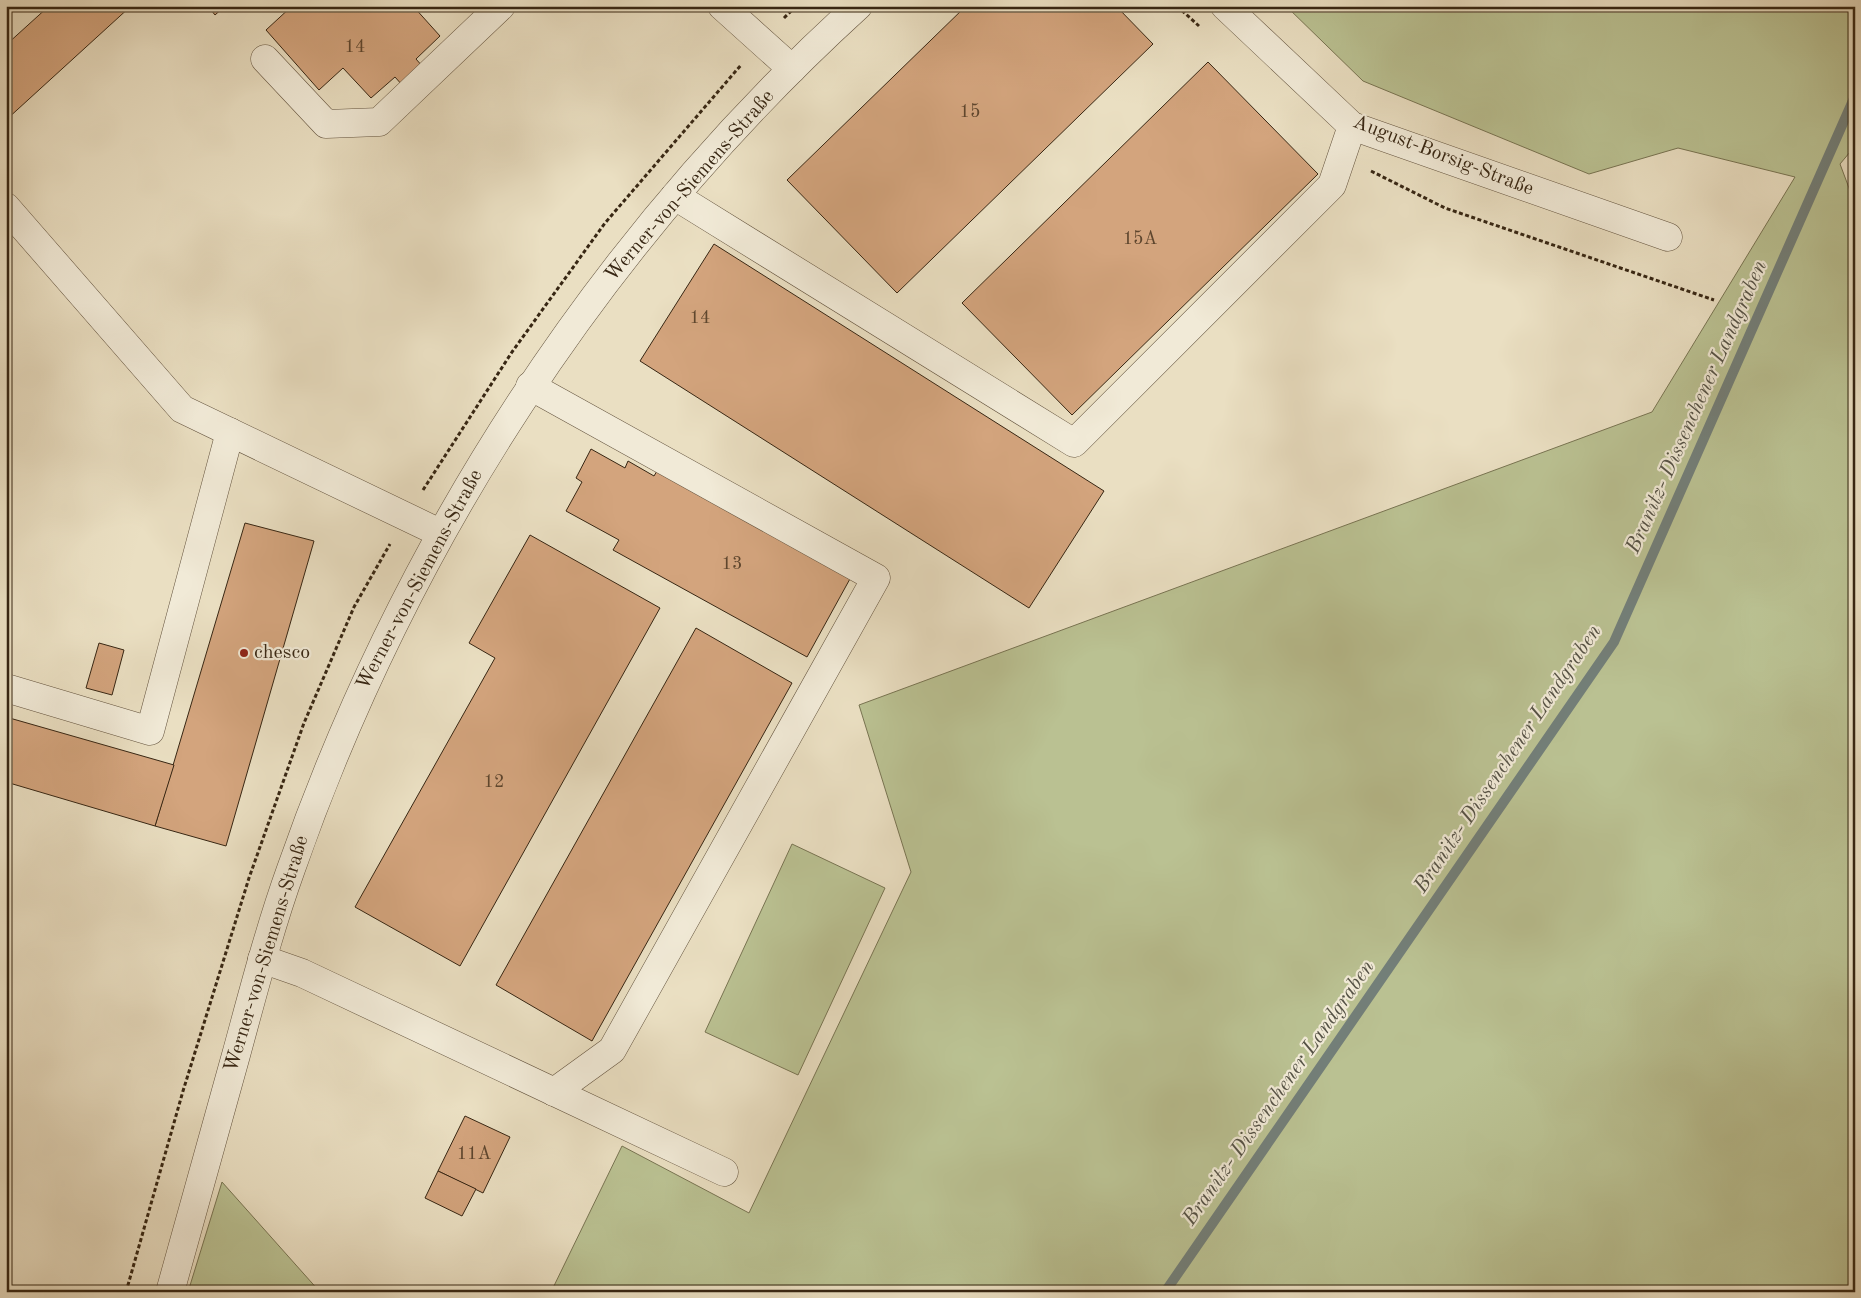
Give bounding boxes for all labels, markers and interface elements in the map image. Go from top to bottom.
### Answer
house number: 14 [345,38,365,56]
street label: Werner-von-Siemens-Straße [602,86,778,286]
house number: 15 [960,103,980,121]
street label: August-Borsig-Straße [1350,112,1536,200]
house number: 15A [1123,230,1158,248]
water label: Branitz- Dissenchener Landgraben [1622,257,1771,557]
house number: 14 [690,309,710,327]
street label: Werner-von-Siemens-Straße [353,467,487,693]
house number: 13 [722,555,742,573]
water label: Branitz- Dissenchener Landgraben [1410,621,1606,898]
place label: chesco [254,643,310,663]
marker: chesco [238,647,250,659]
house number: 12 [484,773,504,791]
street label: Werner-von-Siemens-Straße [221,833,313,1075]
water label: Branitz- Dissenchener Landgraben [1179,957,1379,1230]
house number: 11A [457,1145,492,1163]

